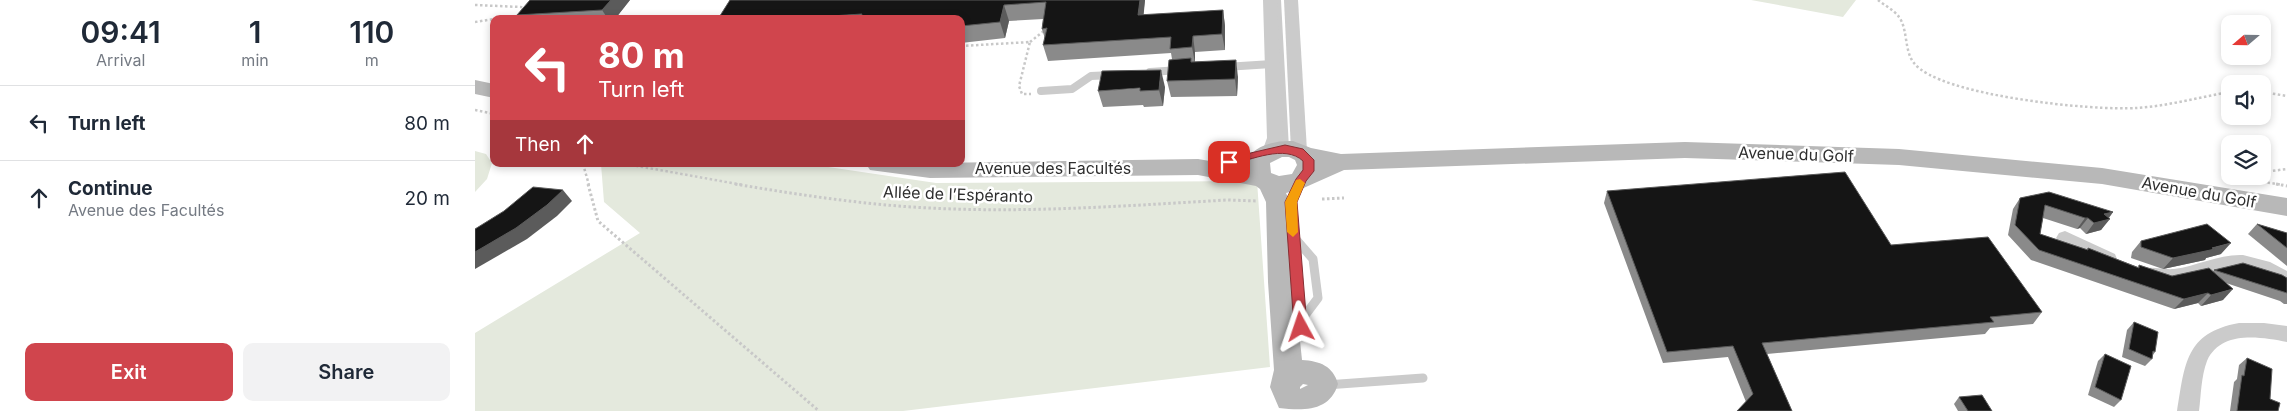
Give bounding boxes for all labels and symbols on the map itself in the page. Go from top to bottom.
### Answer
north arrow [2221,15,2271,65]
pin [1208,141,1250,183]
street label: Avenue du Golf [1738,142,1854,166]
street label: Avenue des Facultés [975,158,1131,178]
street label: Avenue du Golf [2140,172,2258,212]
street label: Allée de l’Espéranto [883,181,1033,207]
position arrow [1274,300,1326,352]

